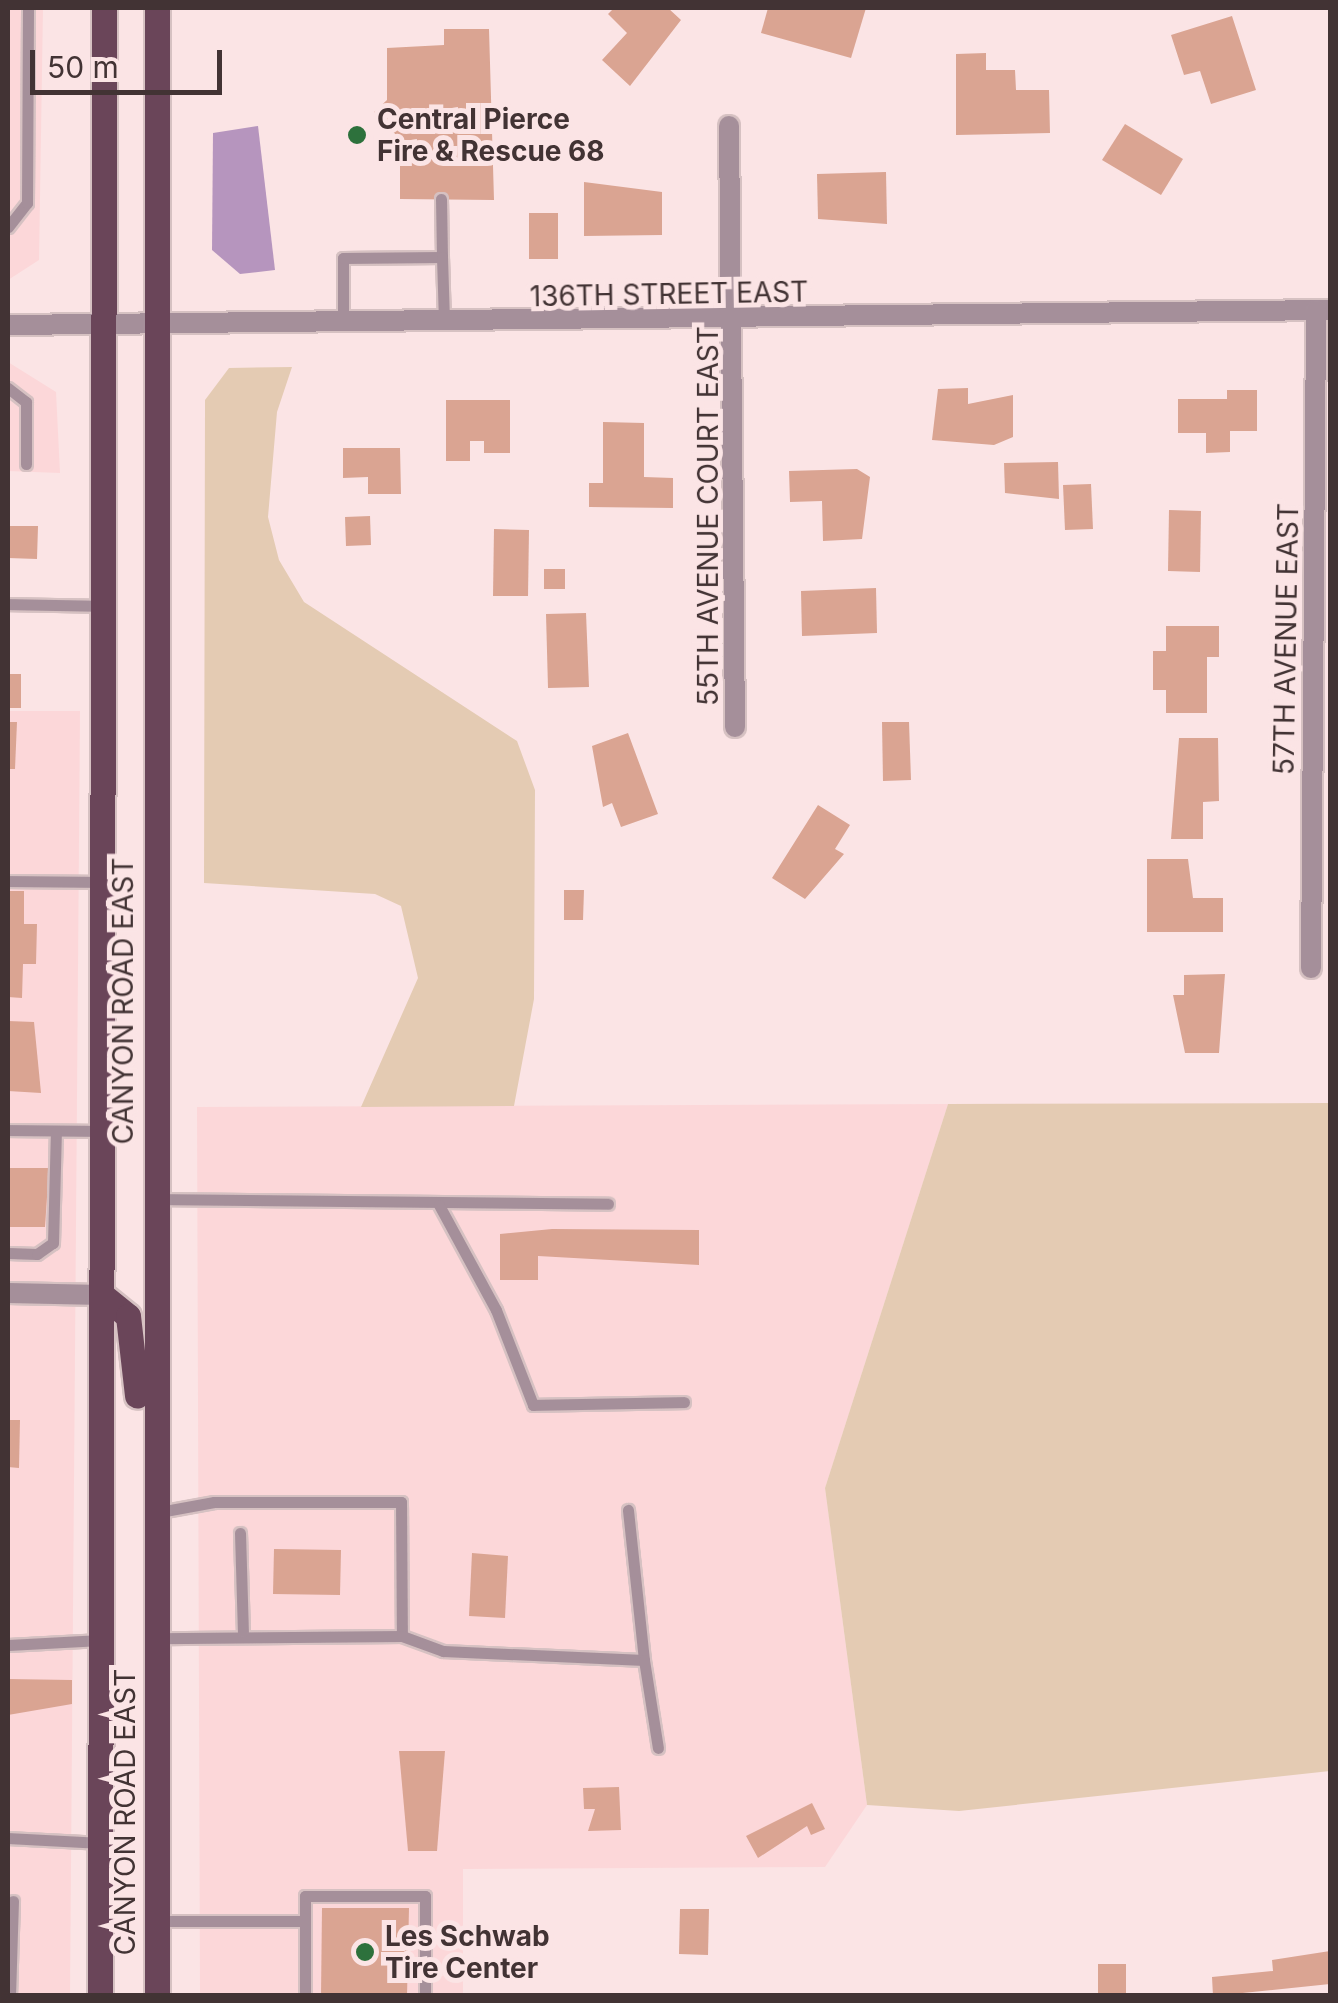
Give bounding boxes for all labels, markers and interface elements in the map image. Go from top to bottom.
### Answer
scale bar [35,30,228,92]
text: 50 m [47,49,119,85]
place label: Central Pierce Fire & Rescue 68 [377,102,605,168]
marker: Central Pierce Fire & Rescue 68 [346,124,368,146]
street label: 136TH STREET EAST [529,275,809,313]
street label: 55TH AVENUE COURT EAST [691,326,725,706]
street label: 57TH AVENUE EAST [1267,503,1305,775]
street label: CANYON ROAD EAST [106,858,140,1144]
street label: CANYON ROAD EAST [108,1669,142,1955]
place label: Les Schwab Tire Center [385,1919,550,1985]
marker: Les Schwab Tire Center [354,1941,376,1963]

